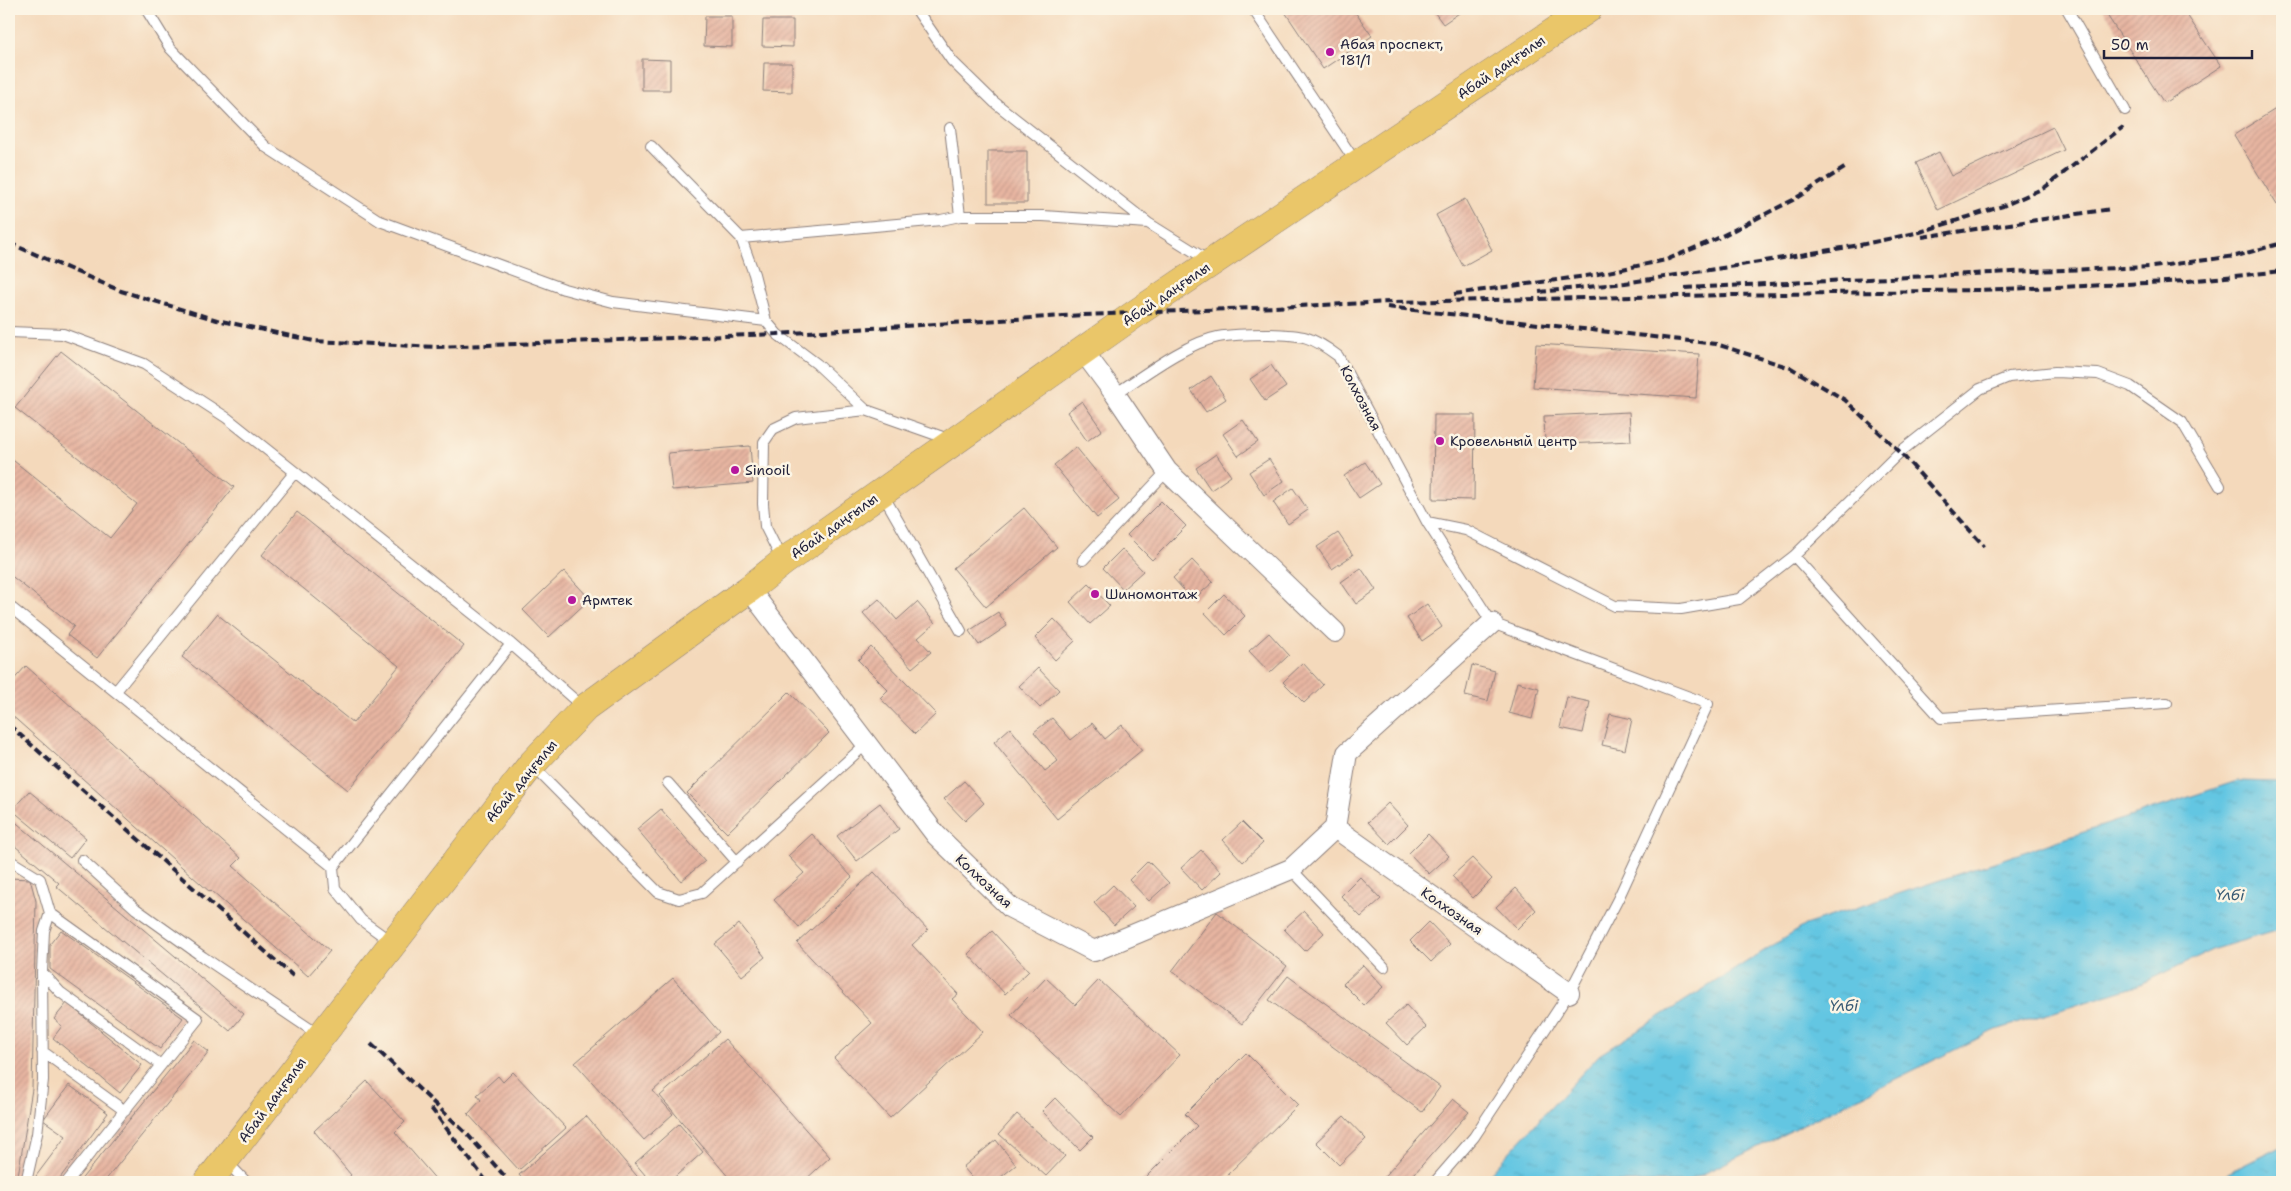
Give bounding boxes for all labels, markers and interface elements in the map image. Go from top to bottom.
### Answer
scale bar [2104,28,2251,60]
street label: Абай даңғылы [1454,31,1548,103]
place label: Абая проспект, 181/1 [1340,35,1444,69]
text: 50 m [2111,35,2149,55]
marker: Абая проспект, 181/1 [1324,46,1336,58]
street label: Абай даңғылы [1119,258,1213,330]
street label: Колхозная [1336,362,1386,434]
place label: Кровельный центр [1450,432,1577,450]
marker: Кровельный центр [1434,435,1446,447]
place label: Sinooil [745,461,791,479]
marker: Sinooil [729,464,741,476]
street label: Абай даңғылы [787,489,881,563]
place label: Шиномонтаж [1105,585,1198,603]
marker: Шиномонтаж [1089,588,1101,600]
place label: Армтек [582,591,633,609]
marker: Армтек [566,594,578,606]
street label: Абай даңғылы [481,736,561,826]
street label: Колхозная [952,850,1016,912]
street label: Колхозная [1417,883,1487,939]
water label: Үлбі [2215,885,2245,906]
water label: Үлбі [1830,996,1859,1016]
street label: Абай даңғылы [234,1054,310,1146]

